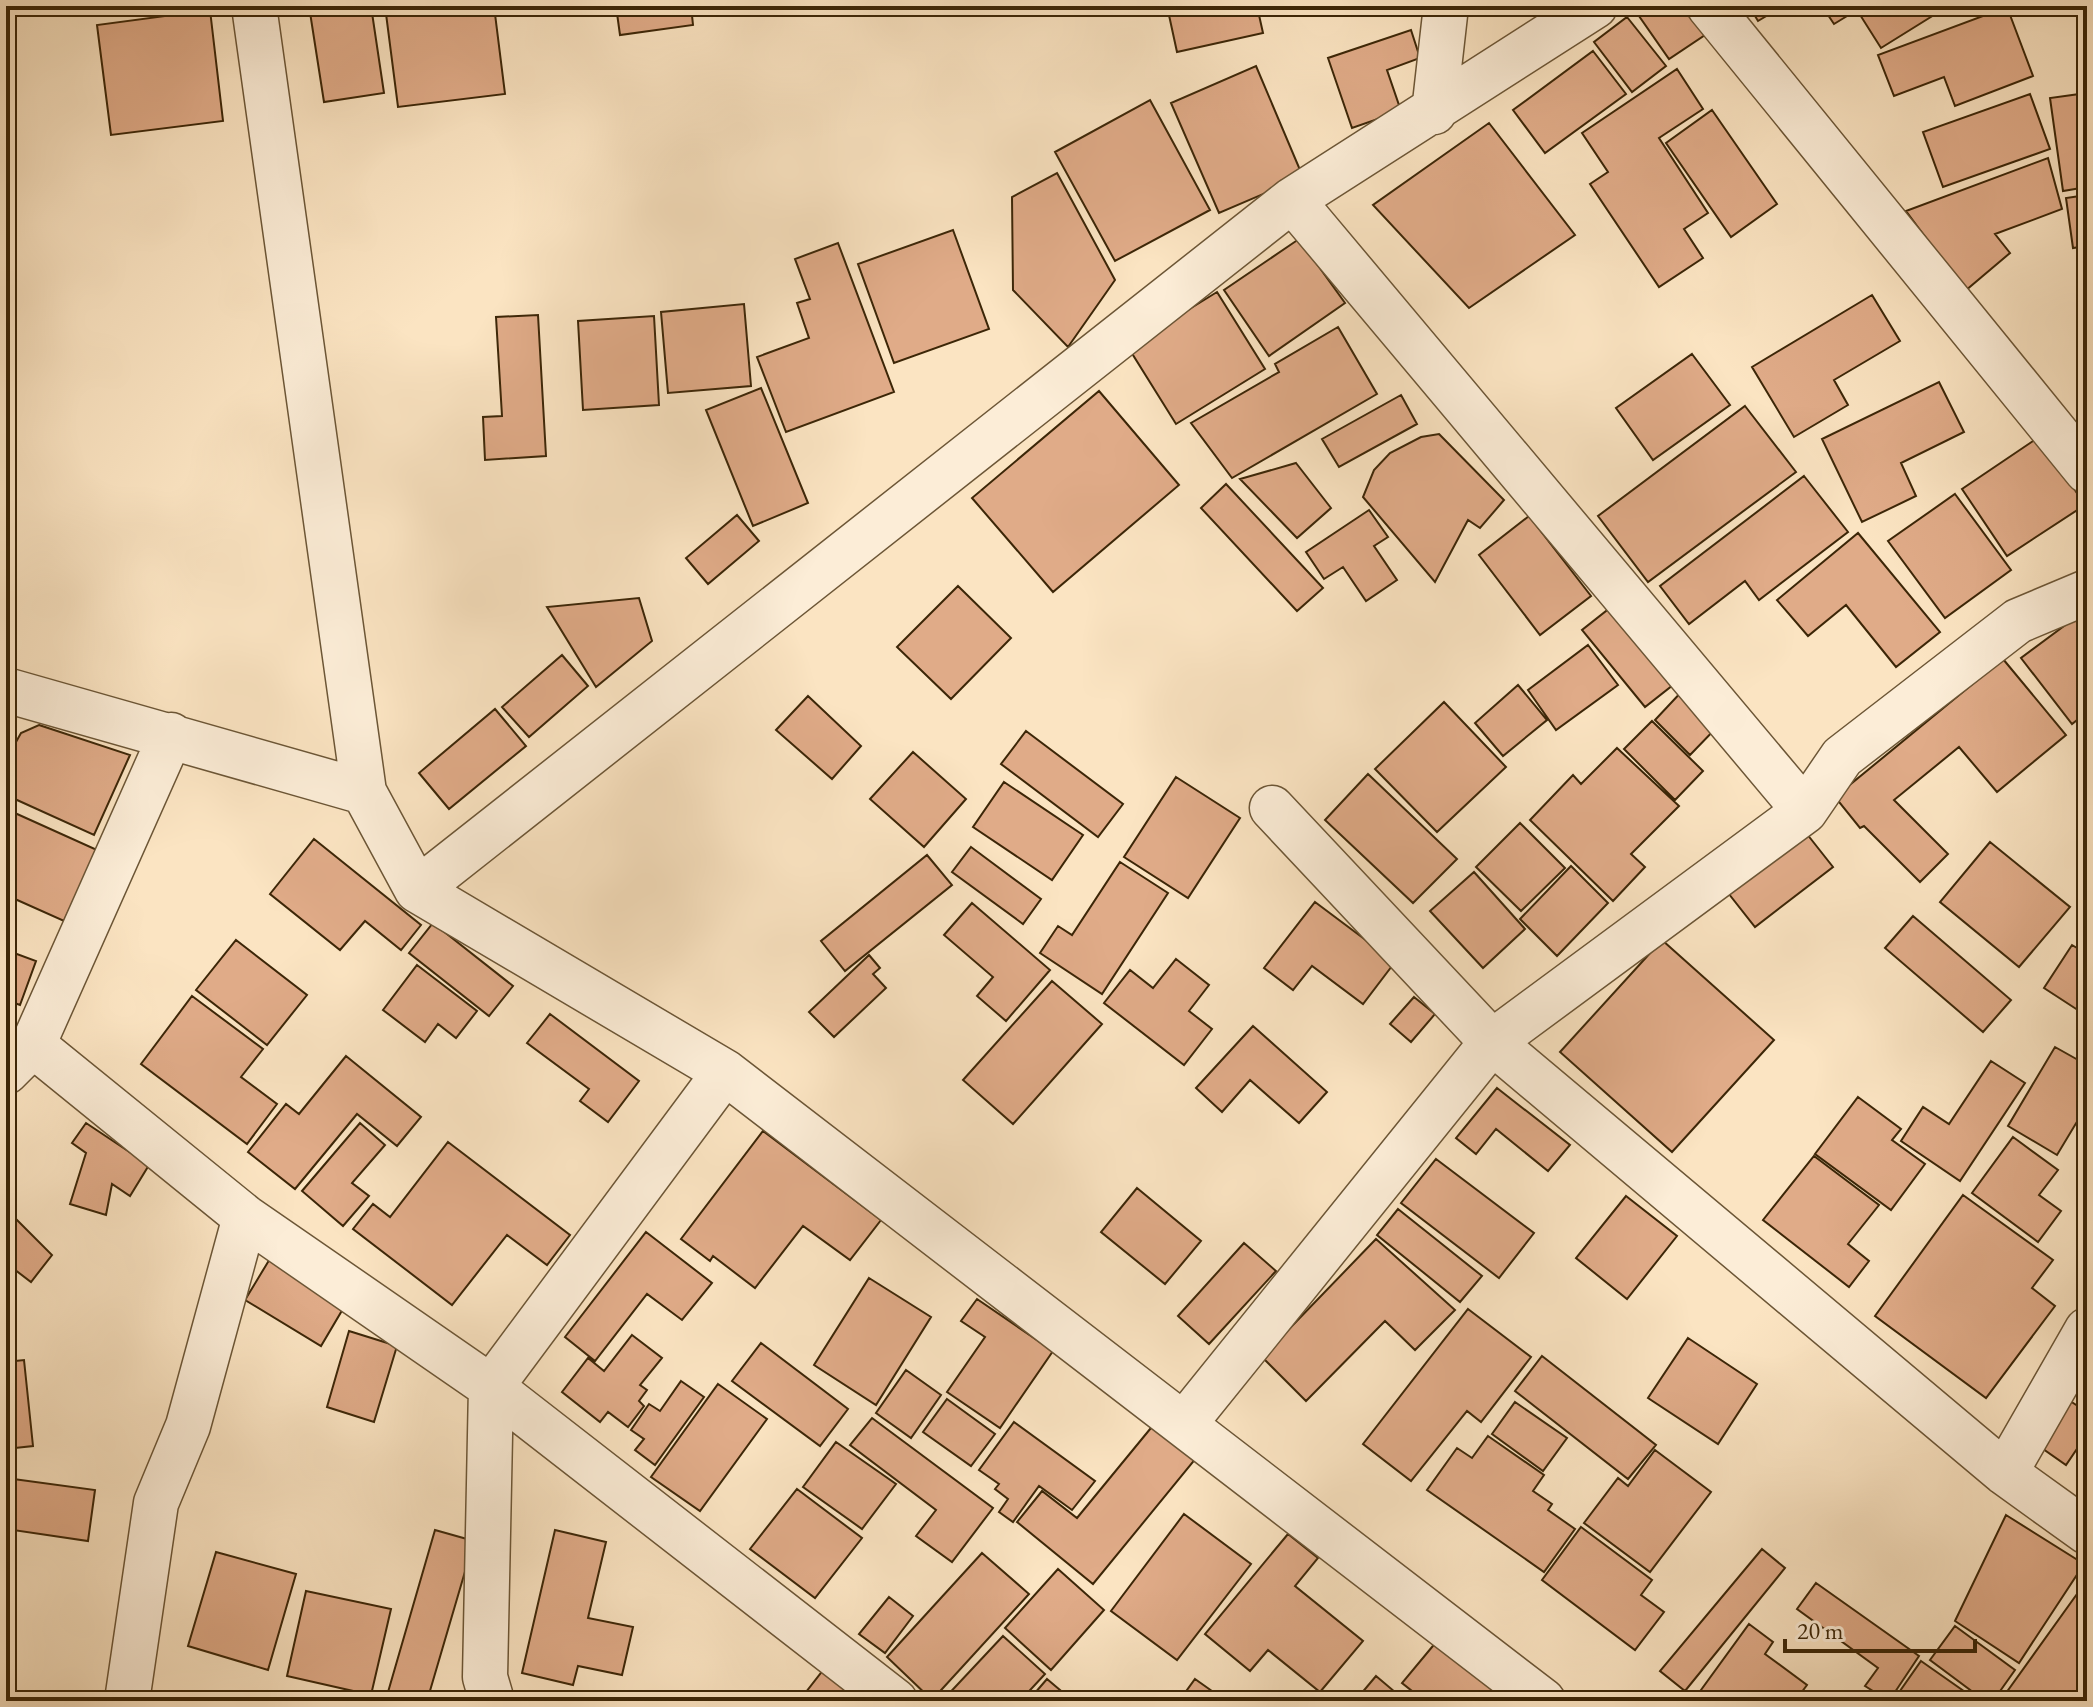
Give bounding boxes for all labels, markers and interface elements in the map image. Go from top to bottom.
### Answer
scale bar [1785,1603,1975,1653]
text: 20 m [1797,1615,1844,1646]

